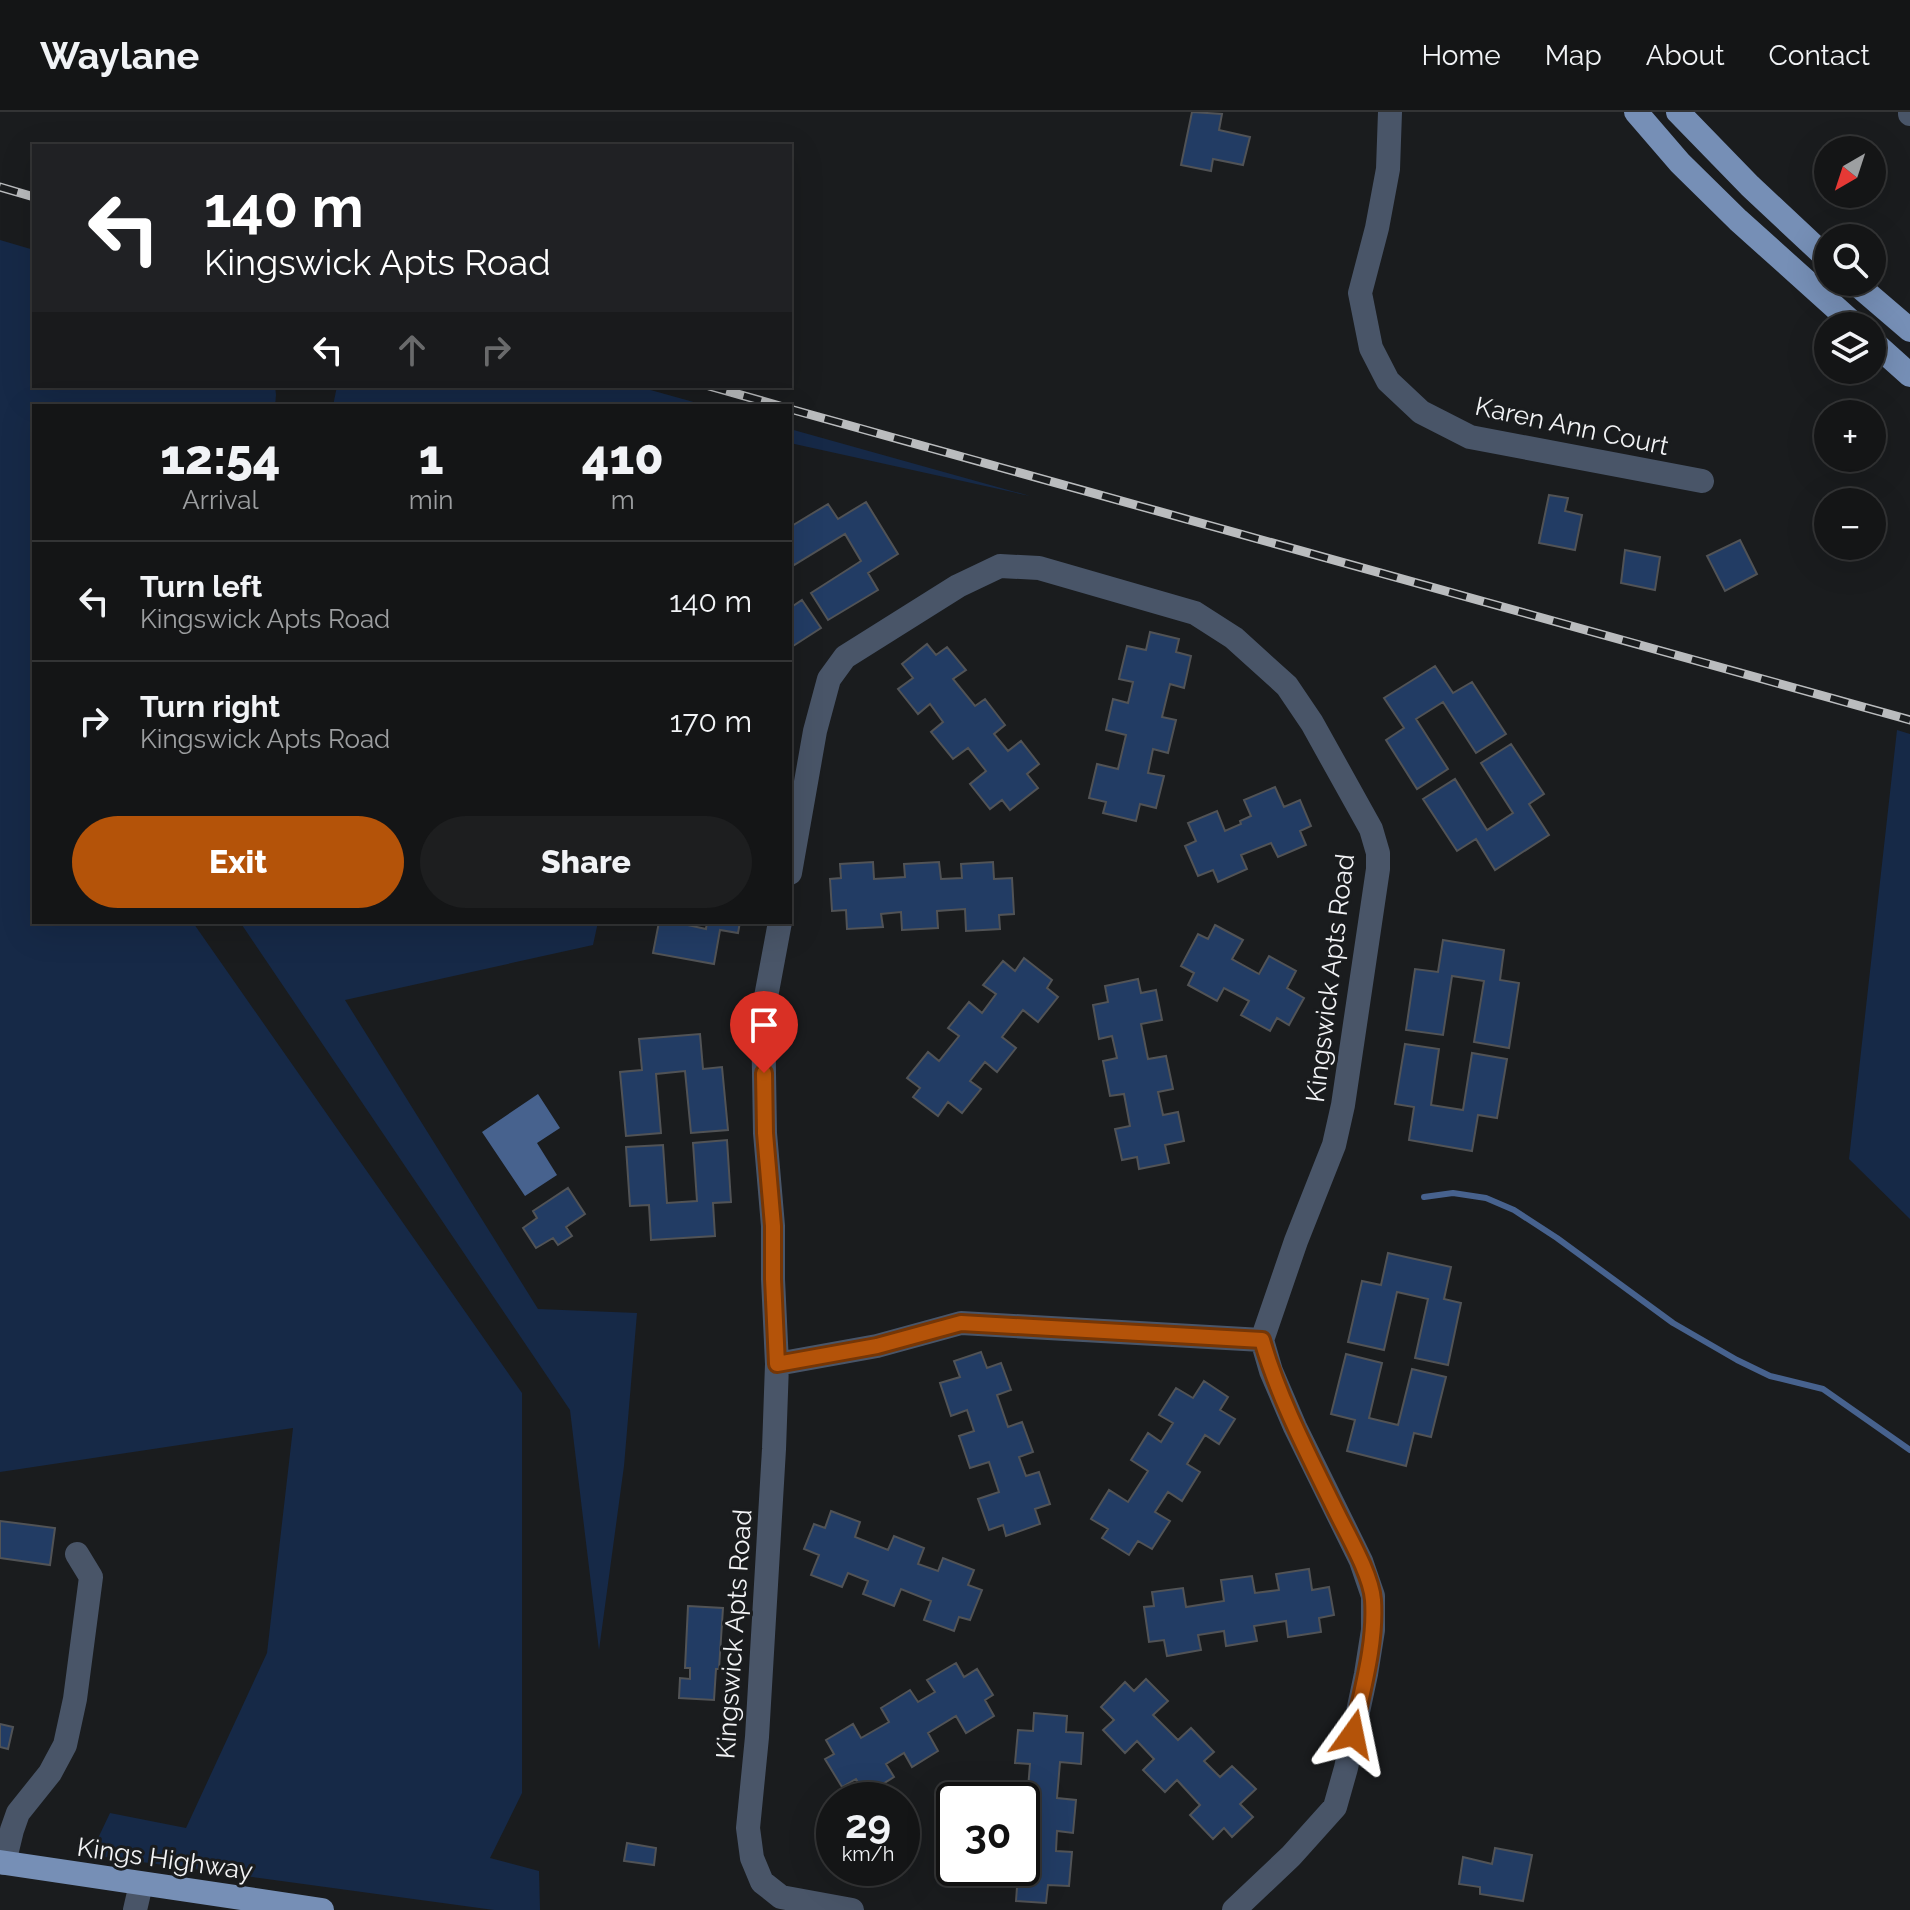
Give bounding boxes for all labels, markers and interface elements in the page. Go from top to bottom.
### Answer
text: Waylane [40,33,199,78]
text: Home [1421,39,1501,72]
text: Map [1545,39,1602,72]
text: About [1646,39,1725,72]
text: Contact [1769,39,1870,72]
north arrow [1814,136,1886,208]
map controls [1814,136,1886,560]
text: 140 m [204,174,364,240]
icon: left [72,176,176,280]
button: search [1814,224,1886,296]
text: Kingswick Apts Road [204,241,551,283]
button: layers [1814,312,1886,384]
icon: left [306,328,350,372]
icon: ahead [390,328,434,372]
icon: right [474,328,518,372]
street label: Karen Ann Court [1473,391,1672,461]
button: + [1814,400,1886,472]
text: 12:54 [160,429,281,485]
text: 1 [419,429,444,485]
text: 410 [582,429,664,485]
text: Arrival [182,485,259,515]
text: min [409,485,454,515]
text: m [611,485,635,515]
button: − [1814,488,1886,560]
text: Turn left [140,569,262,604]
icon: left [72,579,116,623]
text: 140 m [669,584,752,619]
text: Kingswick Apts Road [140,604,390,634]
text: Turn right [140,689,280,724]
icon: right [72,699,116,743]
text: 170 m [670,704,752,739]
text: Kingswick Apts Road [140,724,390,754]
button: Exit [72,816,404,908]
button: Share [420,816,752,908]
street label: Kingswick Apts Road [1300,852,1360,1104]
pin [730,991,798,1073]
icon: arrive [742,1003,786,1047]
street label: Kingswick Apts Road [710,1508,758,1760]
position arrow [1311,1692,1395,1776]
speed limit sign: 30 [936,1782,1040,1886]
text: 29 [845,1800,891,1847]
street label: Kings Highway [75,1832,255,1886]
text: km/h [842,1842,894,1866]

